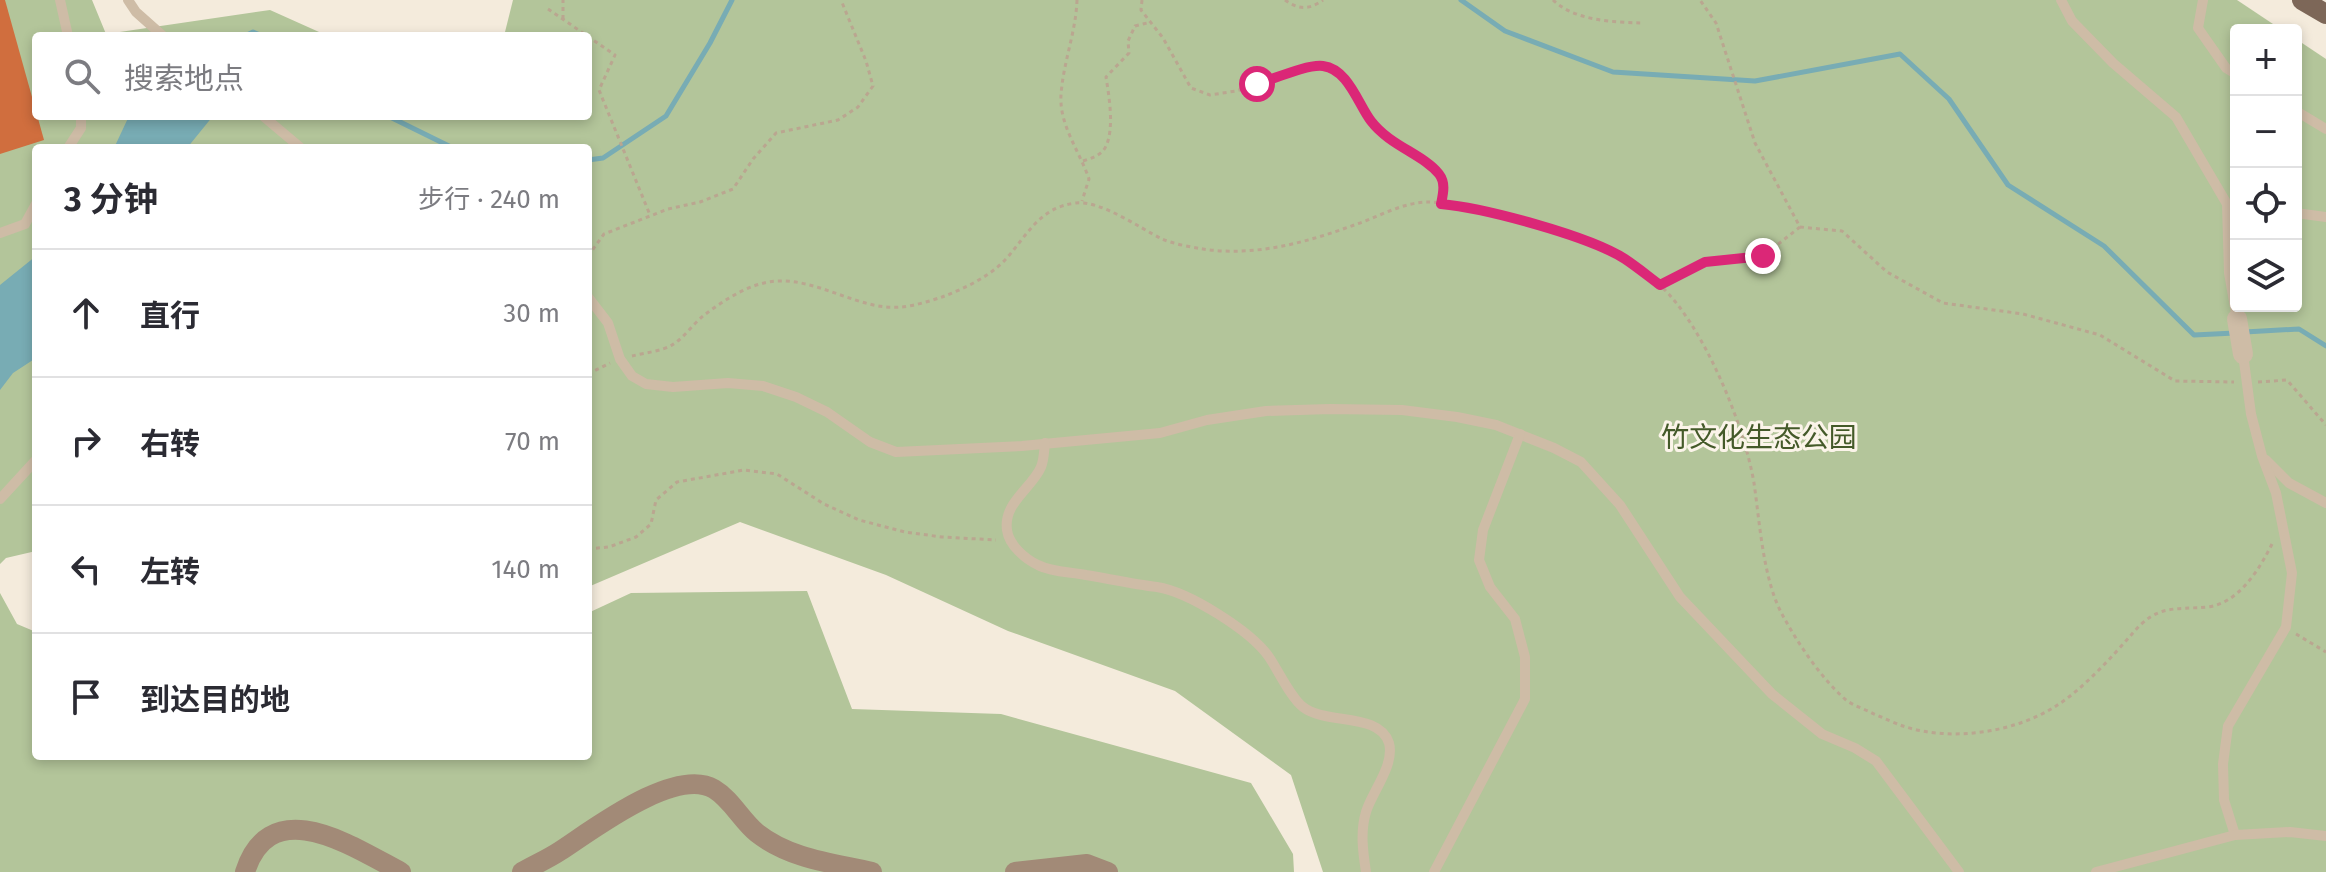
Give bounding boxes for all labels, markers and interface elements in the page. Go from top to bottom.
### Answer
map controls [2230,24,2302,312]
button: + [2230,24,2302,96]
search box [32,32,592,120]
icon: search [60,54,104,98]
text: 搜索地点 [124,61,244,97]
route start [1239,66,1275,102]
button: − [2230,96,2302,168]
button: locate [2230,168,2302,240]
text: 3 分钟 [64,179,158,220]
text: 步行 · 240 m [418,184,560,215]
route end [1745,238,1781,274]
button: layers [2230,240,2302,312]
icon: ahead [64,291,108,335]
text: 直行 [140,298,200,334]
text: 30 m [503,298,560,329]
icon: right [64,419,108,463]
park label: 竹文化生态公园 [1661,421,1857,454]
text: 右转 [140,426,200,462]
text: 70 m [505,426,560,457]
icon: left [64,547,108,591]
text: 左转 [140,554,200,590]
text: 140 m [491,554,560,585]
icon: arrive [64,675,108,719]
text: 到达目的地 [140,682,290,718]

